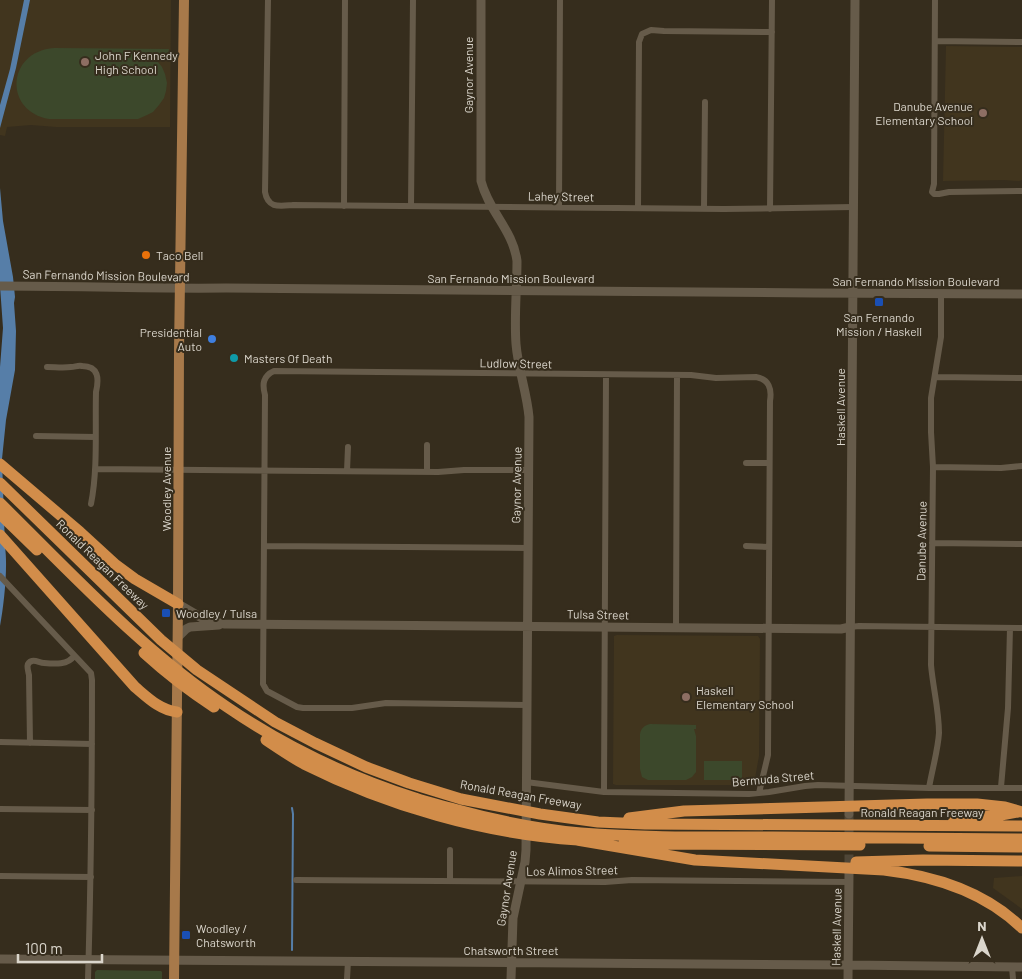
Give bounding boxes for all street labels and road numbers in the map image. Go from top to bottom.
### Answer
street label: Gaynor Avenue [461,37,475,113]
street label: Lahey Street [528,188,594,204]
street label: San Fernando Mission Boulevard [22,267,190,283]
street label: San Fernando Mission Boulevard [427,271,595,285]
street label: San Fernando Mission Boulevard [832,274,1000,288]
street label: Ludlow Street [480,355,552,371]
street label: Haskell Avenue [833,368,847,446]
street label: Woodley Avenue [159,447,173,531]
street label: Gaynor Avenue [508,447,524,523]
street label: Danube Avenue [913,501,929,581]
street label: Ronald Reagan Freeway [54,516,152,612]
street label: Tulsa Street [567,606,629,622]
street label: Bermuda Street [731,767,815,789]
street label: Ronald Reagan Freeway [459,776,583,812]
street label: Ronald Reagan Freeway [860,805,984,819]
street label: Gaynor Avenue [493,849,519,927]
street label: Los Alimos Street [526,862,618,878]
street label: Haskell Avenue [828,888,844,966]
street label: Chatsworth Street [463,943,559,957]

